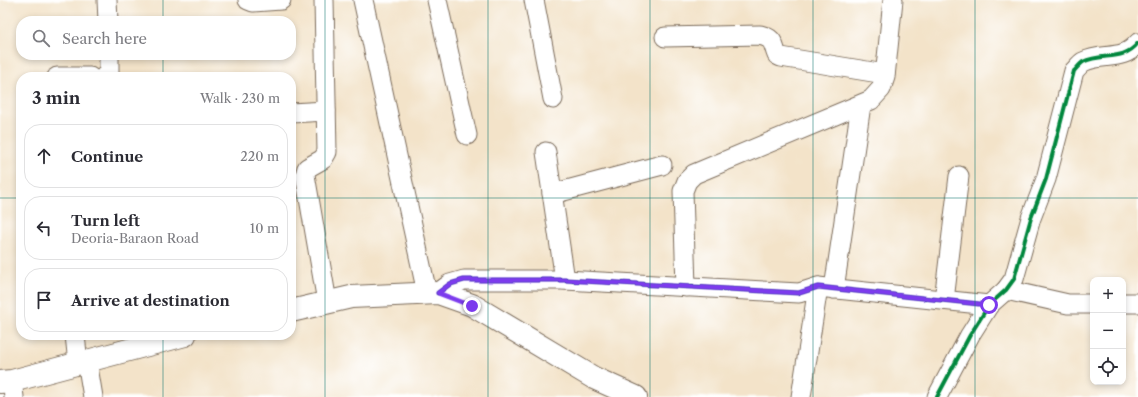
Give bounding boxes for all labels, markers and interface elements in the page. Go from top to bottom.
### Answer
search box [16,16,296,60]
icon: search [30,27,52,49]
text: Search here [62,29,147,48]
text: 3 min [32,88,81,108]
text: Walk · 230 m [200,90,280,106]
icon: ahead [33,145,55,167]
text: Continue [71,147,143,166]
text: 220 m [240,148,279,164]
text: Turn left [71,211,140,230]
icon: left [33,217,55,239]
text: 10 m [250,220,279,236]
text: Deoria-Baraon Road [71,230,199,246]
map controls [1090,277,1126,385]
button: + [1090,277,1126,313]
icon: arrive [33,289,55,311]
text: Arrive at destination [71,291,230,310]
route start [980,296,998,314]
route end [463,297,481,315]
button: − [1090,313,1126,349]
button: locate [1090,349,1126,385]

